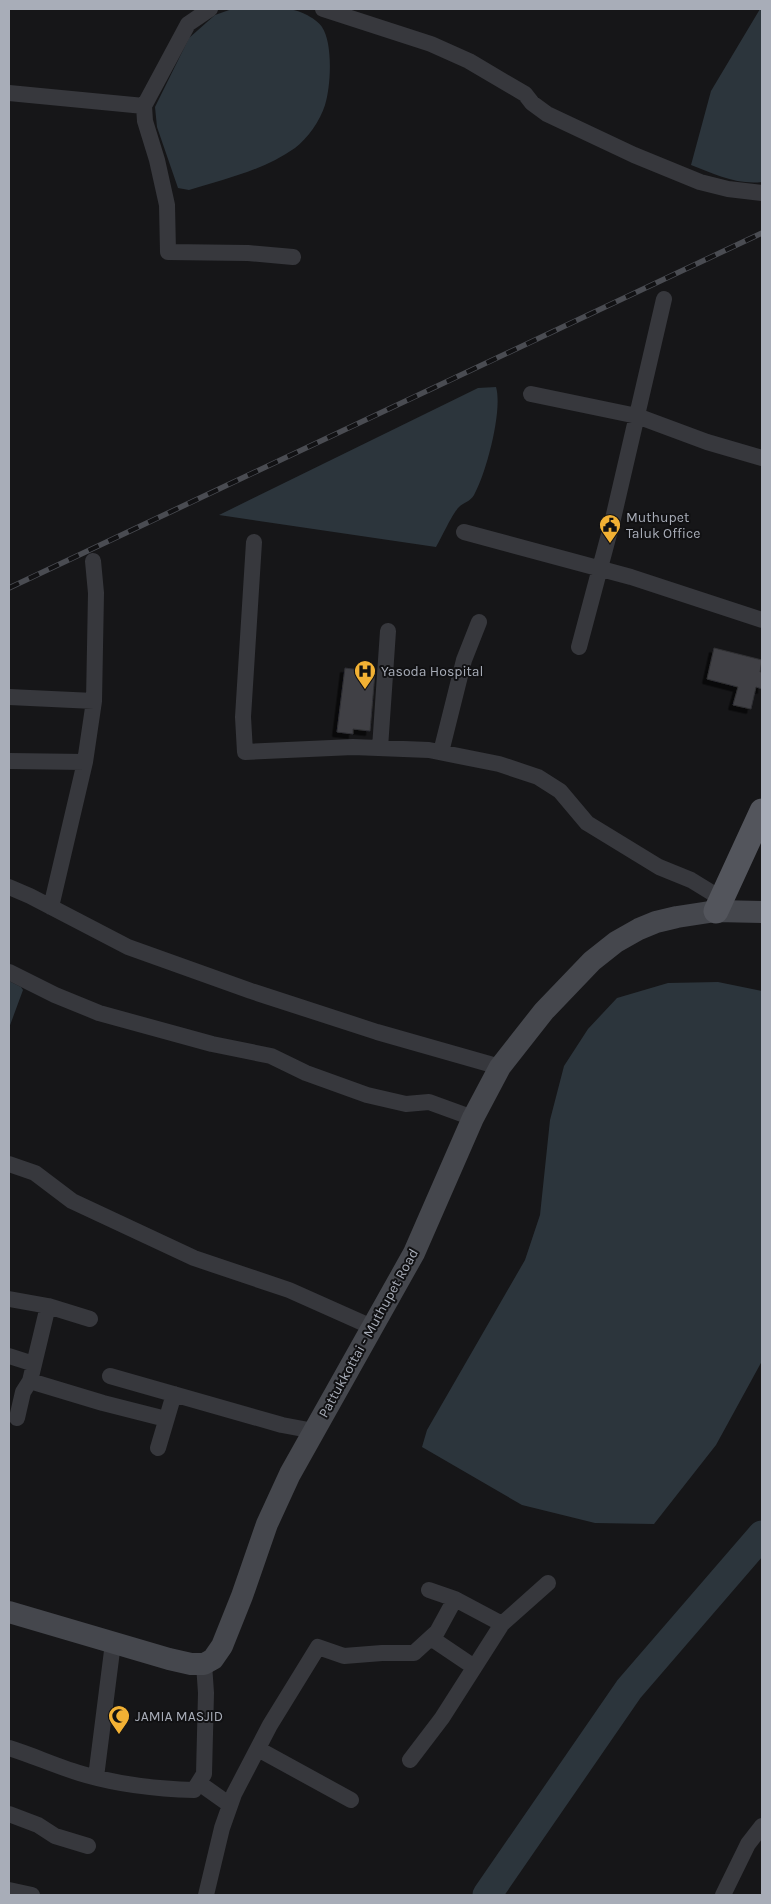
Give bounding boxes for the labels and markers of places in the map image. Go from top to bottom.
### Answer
place label: Muthupet Taluk Office [626,509,700,542]
public building icon: Muthupet Taluk Office [598,513,622,544]
hospital icon: Yasoda Hospital [353,659,377,690]
place label: Yasoda Hospital [381,663,483,680]
mosque icon: JAMIA MASJID [107,1704,131,1735]
place label: JAMIA MASJID [135,1708,223,1725]

